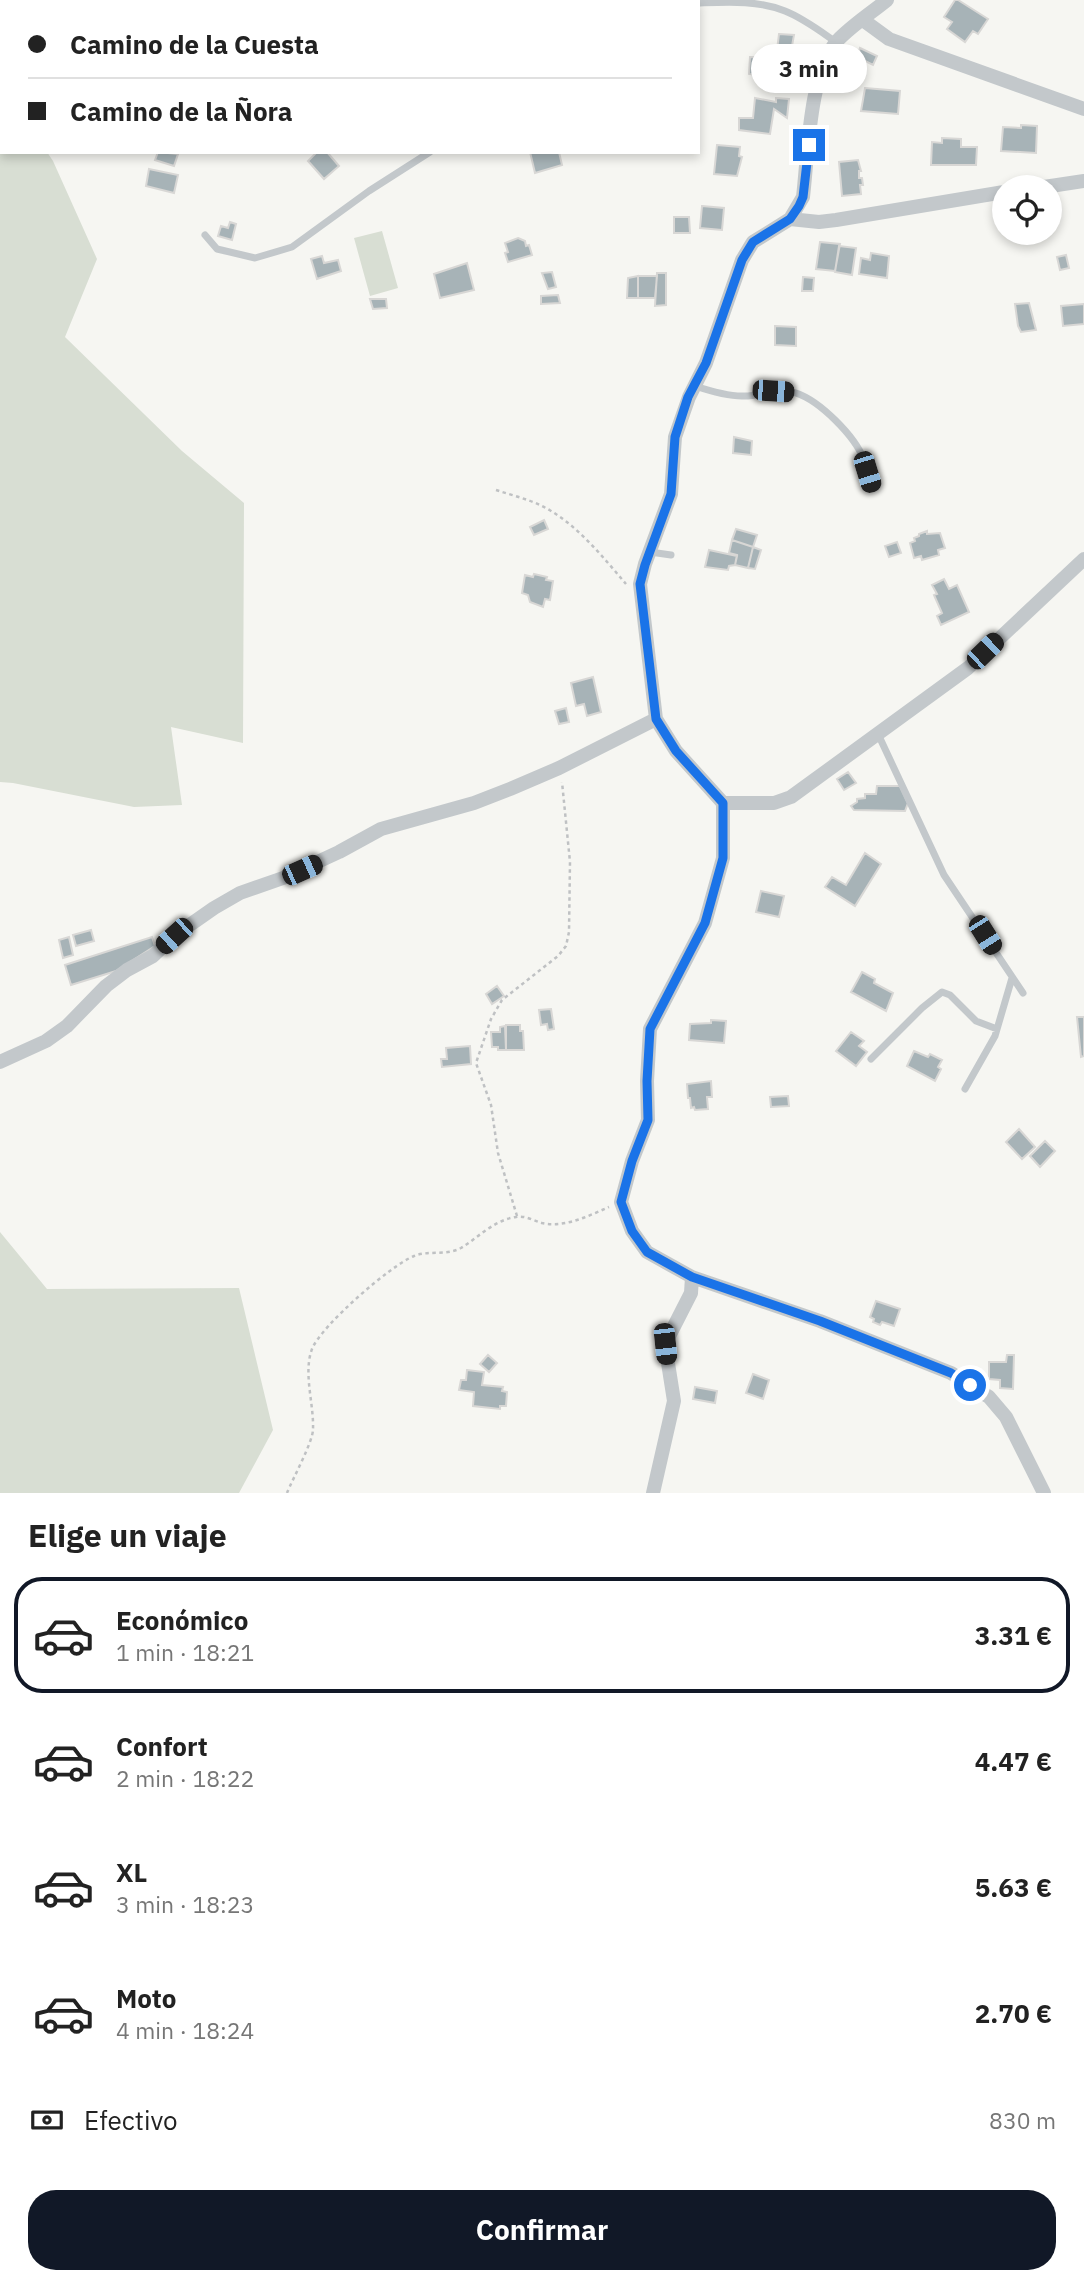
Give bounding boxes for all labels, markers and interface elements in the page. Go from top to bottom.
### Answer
text: Camino de la Cuesta [70,27,319,61]
callout: 3 min [751,44,867,92]
text: 3 min [779,53,839,83]
text: Camino de la Ñora [70,94,292,128]
route end [793,129,825,161]
map controls [992,175,1062,245]
button: locate [992,175,1062,245]
car [752,379,795,403]
car [851,449,884,495]
car [963,629,1008,673]
car [279,852,326,888]
car [965,912,1006,958]
car [152,914,197,958]
car [653,1322,678,1366]
route start [954,1369,986,1401]
text: Elige un viaje [28,1514,227,1556]
text: Económico [116,1603,248,1637]
icon: car [32,1604,95,1667]
text: 3.31 € [975,1618,1052,1652]
text: 1 min · 18:21 [116,1637,254,1667]
text: Confort [116,1729,208,1763]
icon: car [32,1730,95,1793]
text: 4.47 € [975,1744,1052,1778]
text: 2 min · 18:22 [116,1763,254,1793]
text: XL [116,1855,147,1889]
icon: car [32,1856,95,1919]
text: 5.63 € [975,1870,1052,1904]
text: 3 min · 18:23 [116,1889,254,1919]
text: Moto [116,1981,176,2015]
icon: car [32,1982,95,2045]
text: 2.70 € [975,1996,1052,2030]
text: 4 min · 18:24 [116,2015,254,2045]
icon: cash [28,2101,66,2139]
text: Efectivo [84,2103,178,2137]
text: 830 m [989,2105,1056,2135]
button: Confirmar [28,2190,1056,2270]

